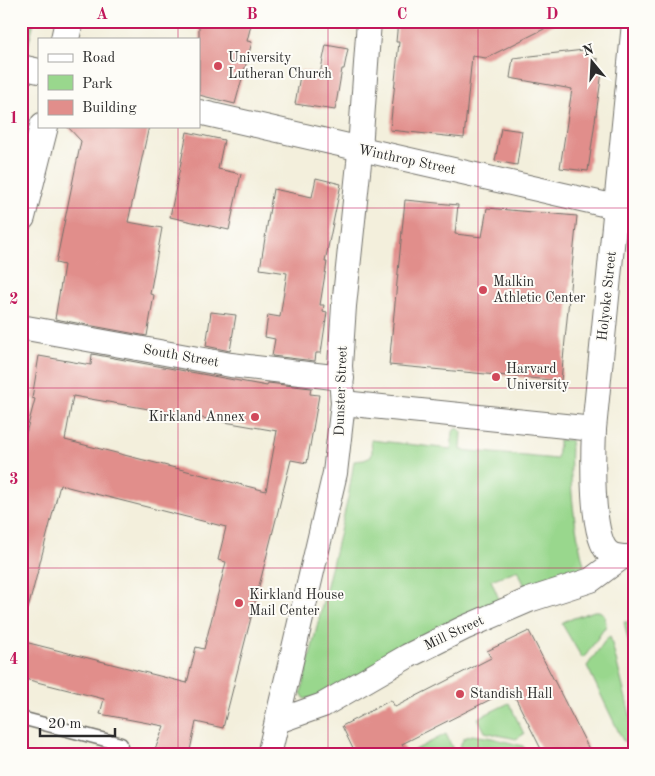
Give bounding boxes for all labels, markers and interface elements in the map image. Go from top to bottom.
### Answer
text: A [96,7,108,23]
text: B [246,7,258,23]
text: C [397,7,407,23]
text: D [546,7,558,23]
legend [38,38,200,128]
north arrow [568,38,618,88]
text: N [581,42,596,59]
text: Road [82,51,116,66]
place label: University Lutheran Church [228,51,332,81]
marker: University Lutheran Church [212,60,224,72]
text: Park [82,77,113,92]
text: Building [82,101,137,116]
text: 1 [9,111,19,127]
street label: Winthrop Street [357,143,457,177]
street label: Holyoke Street [595,250,619,342]
place label: Malkin Athletic Center [493,275,586,305]
marker: Malkin Athletic Center [477,284,489,296]
text: 2 [9,292,19,308]
street label: South Street [142,342,220,370]
street label: Dunster Street [332,346,350,436]
place label: Harvard University [506,362,570,392]
marker: Harvard University [490,371,502,383]
place label: Kirkland Annex [149,410,245,424]
marker: Kirkland Annex [249,411,261,423]
text: 3 [9,472,19,488]
place label: Kirkland House Mail Center [249,588,344,618]
marker: Kirkland House Mail Center [233,597,245,609]
street label: Mill Street [422,613,486,653]
text: 4 [9,652,19,668]
place label: Standish Hall [470,687,552,701]
marker: Standish Hall [454,688,466,700]
scale bar [40,706,115,738]
text: 20 m [48,717,82,732]

